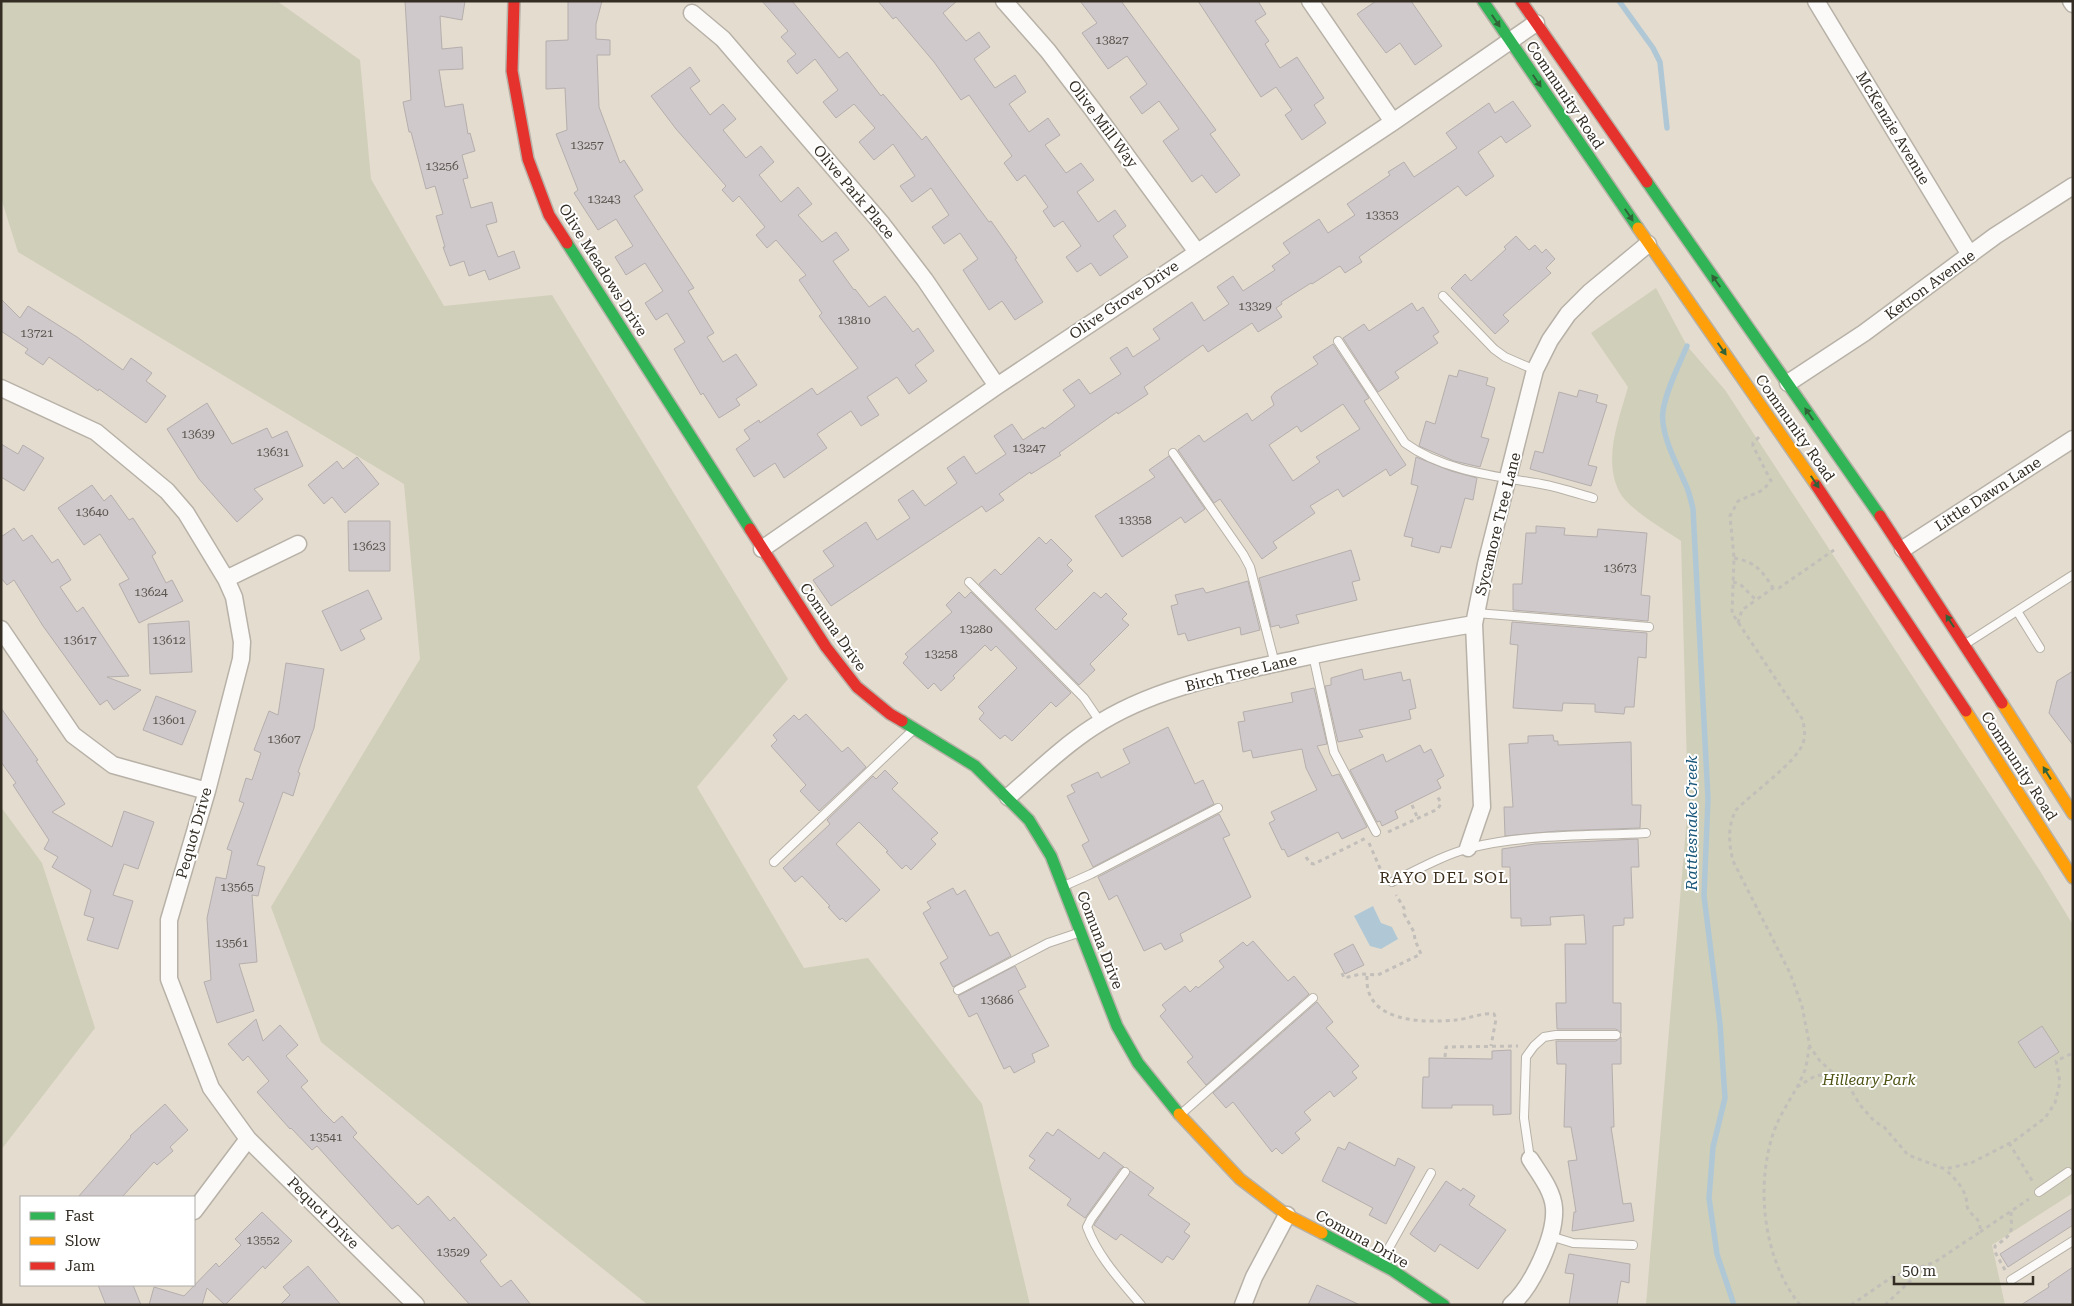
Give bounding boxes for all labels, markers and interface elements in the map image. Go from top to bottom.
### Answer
one-way arrow [1492,14,1501,28]
house number: 13827 [1095,33,1129,47]
street label: Community Road [1522,38,1608,153]
street label: McKenzie Avenue [1852,68,1934,188]
one-way arrow [1533,74,1542,88]
street label: Olive Mill Way [1064,77,1142,171]
house number: 13257 [570,138,604,152]
street label: Olive Park Place [809,141,899,243]
house number: 13256 [425,159,459,173]
house number: 13243 [587,192,621,206]
street label: Olive Meadows Drive [555,200,651,340]
house number: 13353 [1365,208,1399,222]
one-way arrow [1624,209,1634,222]
street label: Ketron Avenue [1881,246,1979,324]
street label: Olive Grove Drive [1066,257,1182,343]
one-way arrow [1711,274,1721,288]
house number: 13329 [1238,299,1272,313]
house number: 13810 [837,313,871,327]
house number: 13721 [20,326,54,340]
one-way arrow [1717,342,1727,356]
street label: Community Road [1751,371,1839,485]
one-way arrow [1804,407,1814,421]
house number: 13639 [181,427,215,441]
house number: 13247 [1012,441,1046,455]
house number: 13631 [256,445,290,459]
street label: Sycamore Tree Lane [1471,451,1525,597]
street label: Little Dawn Lane [1932,453,2044,535]
one-way arrow [1810,475,1820,489]
house number: 13640 [75,505,109,519]
house number: 13358 [1118,513,1152,527]
house number: 13623 [352,539,386,553]
house number: 13673 [1603,561,1637,575]
street label: Comuna Drive [796,579,870,675]
house number: 13624 [134,585,168,599]
one-way arrow [1945,614,1955,627]
house number: 13280 [959,622,993,636]
house number: 13617 [63,633,97,647]
house number: 13612 [152,633,186,647]
house number: 13258 [924,647,958,661]
street label: Birch Tree Lane [1183,650,1299,696]
street label: Community Road [1977,708,2061,824]
house number: 13601 [152,713,186,727]
house number: 13607 [267,732,301,746]
water label: Rattlesnake Creek [1682,755,1701,892]
one-way arrow [2042,766,2051,779]
street label: Pequot Drive [172,785,216,881]
district label: RAYO DEL SOL [1379,868,1509,887]
house number: 13565 [220,880,254,894]
street label: Comuna Drive [1073,888,1127,992]
house number: 13561 [215,936,249,950]
house number: 13686 [980,993,1014,1007]
park label: Hilleary Park [1821,1071,1917,1089]
house number: 13541 [309,1130,343,1144]
street label: Pequot Drive [283,1173,363,1253]
legend [20,1196,195,1286]
street label: Comuna Drive [1312,1206,1412,1272]
text: Fast [65,1207,95,1225]
text: Slow [65,1232,101,1250]
house number: 13552 [246,1233,280,1247]
house number: 13529 [436,1245,470,1259]
scale bar [1894,1254,2033,1286]
text: Jam [65,1257,95,1275]
text: 50 m [1902,1262,1937,1280]

